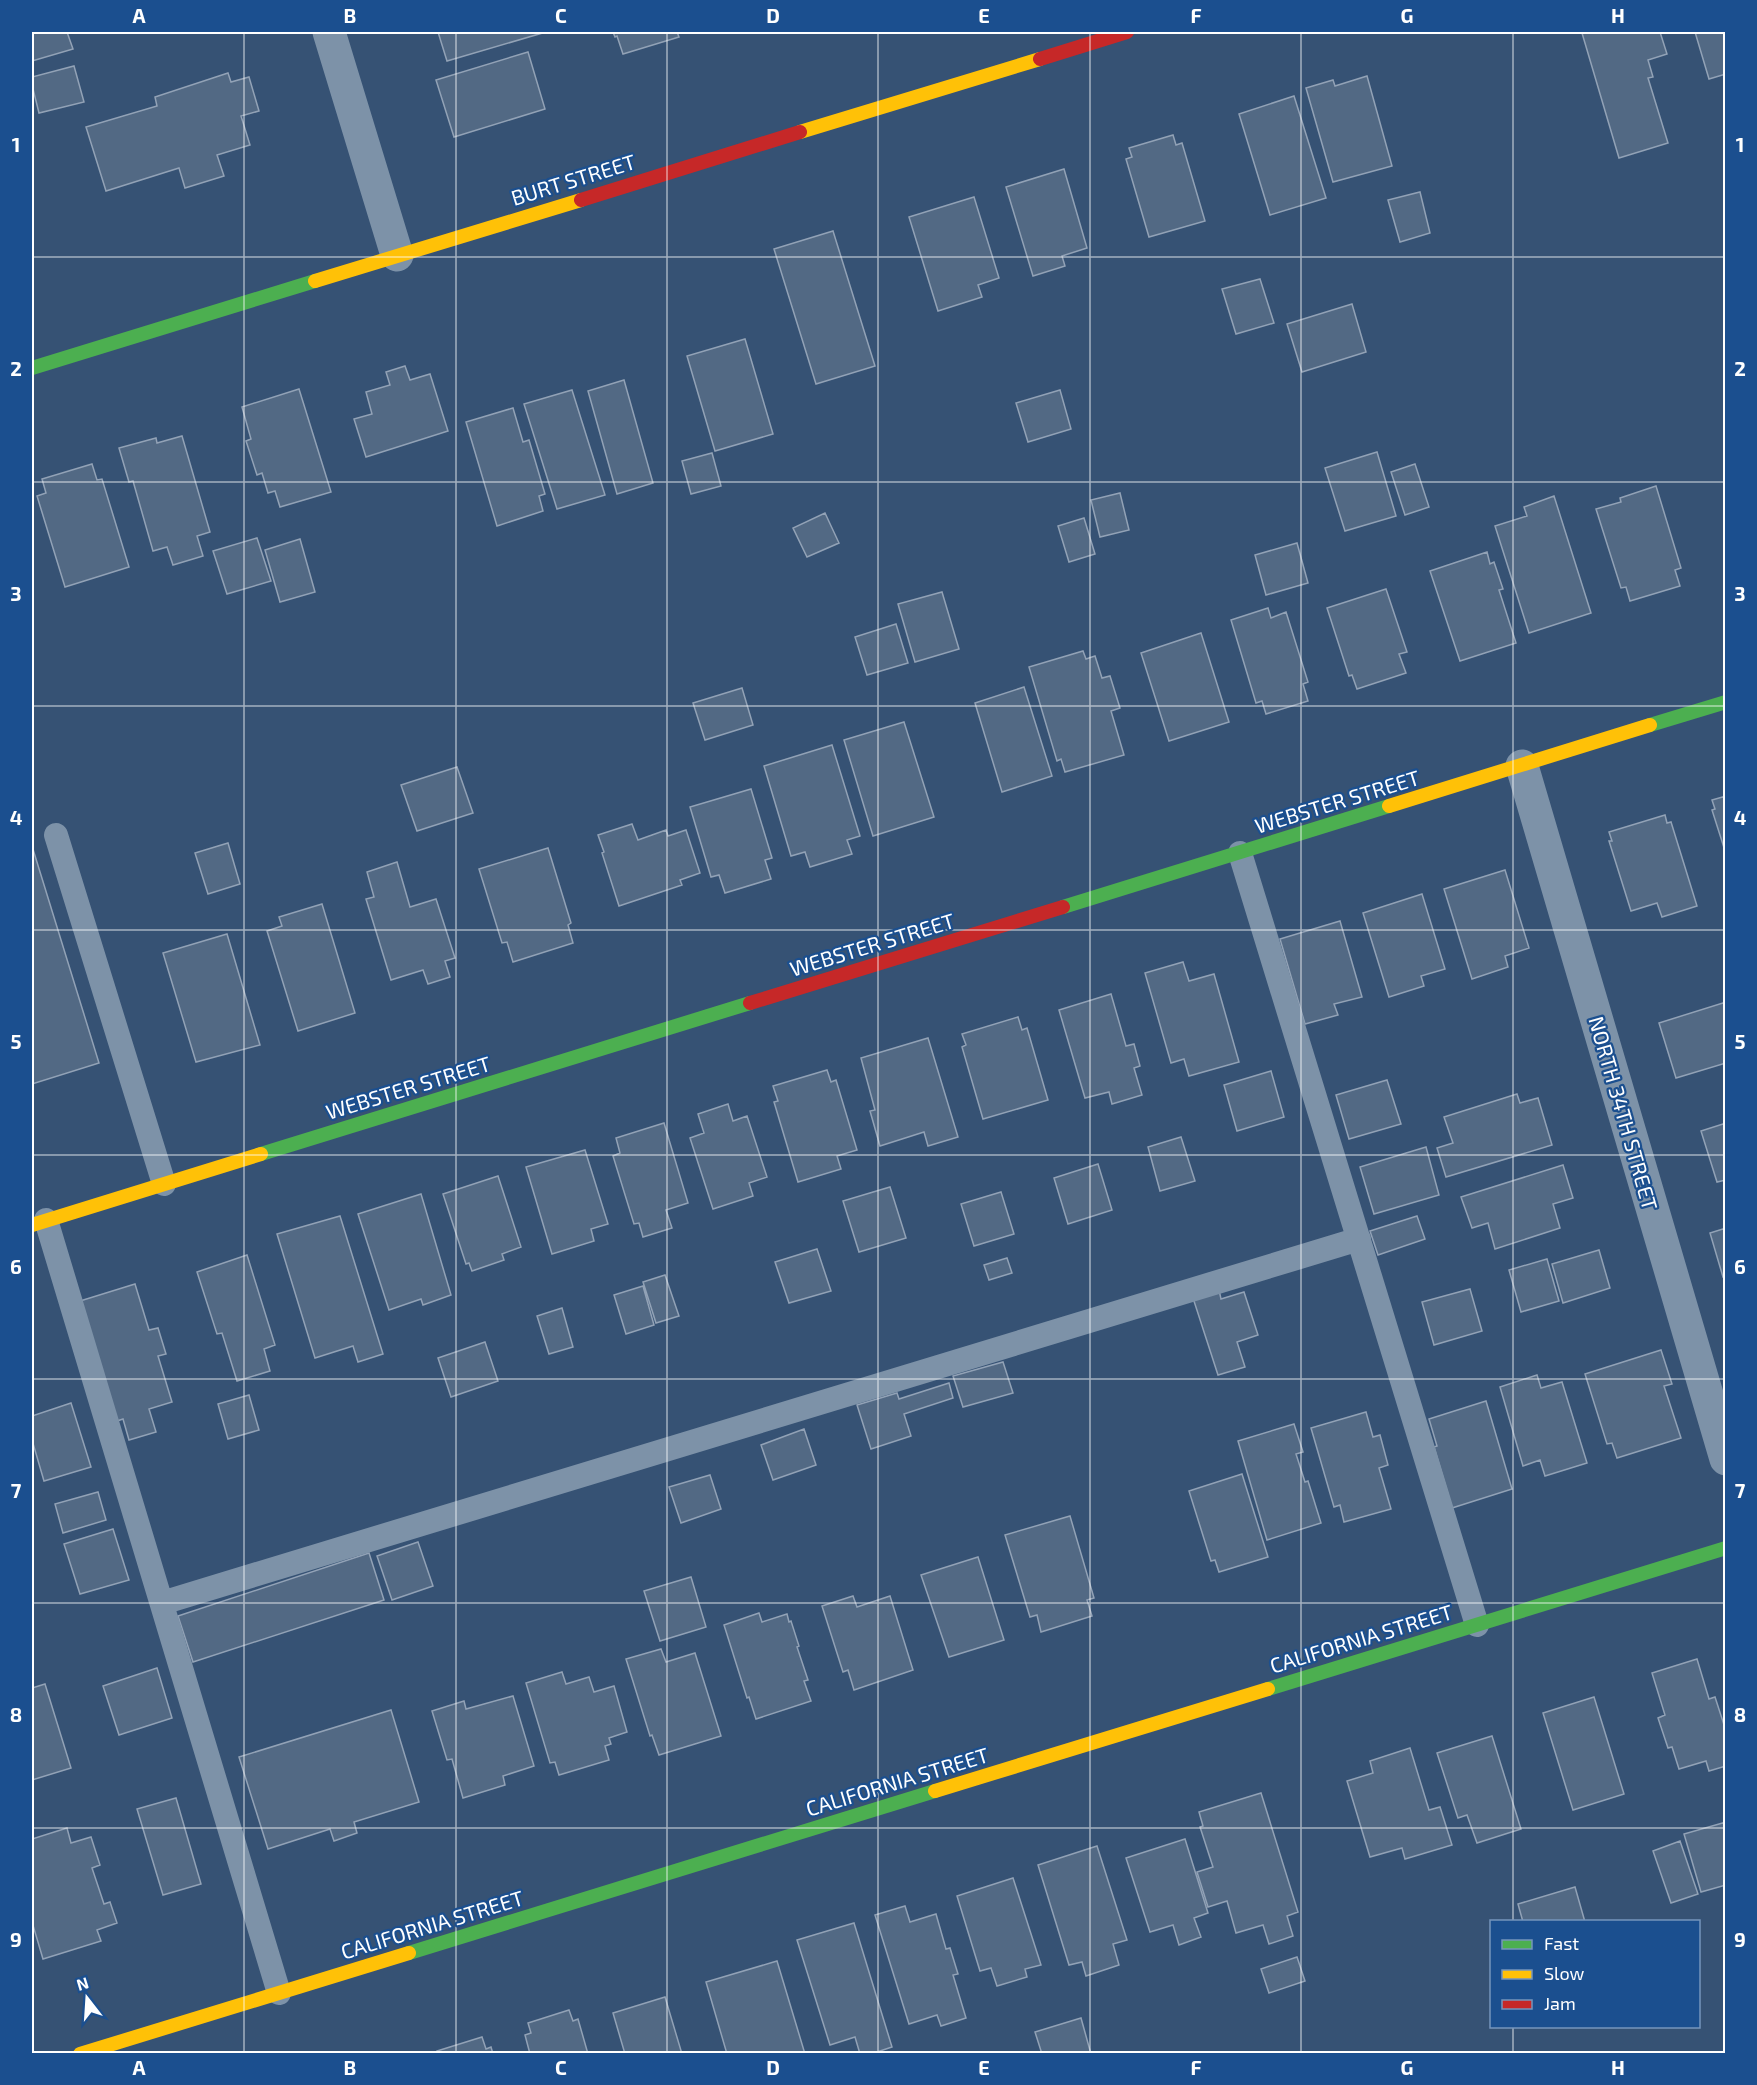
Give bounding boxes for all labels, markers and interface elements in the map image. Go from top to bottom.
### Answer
text: A [132,3,146,27]
text: B [344,3,356,27]
text: C [555,3,567,27]
text: D [766,3,780,27]
text: E [978,3,990,27]
text: F [1190,3,1202,27]
text: G [1401,3,1413,27]
text: H [1611,3,1625,27]
text: 1 [12,132,20,156]
text: 1 [1736,132,1744,156]
street label: BURT STREET [508,148,638,210]
text: 2 [10,356,22,380]
text: 2 [1734,356,1746,380]
text: 3 [10,581,22,605]
text: 3 [1734,581,1746,605]
street label: WEBSTER STREET [1252,764,1422,838]
text: 4 [10,805,23,829]
text: 4 [1734,805,1747,829]
street label: WEBSTER STREET [787,907,957,981]
street label: NORTH 34TH STREET [1584,1013,1664,1213]
text: 5 [10,1029,22,1053]
text: 5 [1734,1029,1746,1053]
street label: WEBSTER STREET [323,1050,493,1124]
text: 6 [10,1254,22,1278]
text: 6 [1734,1254,1746,1278]
text: 7 [11,1478,22,1502]
text: 7 [1735,1478,1746,1502]
street label: CALIFORNIA STREET [1267,1598,1455,1678]
text: 8 [10,1702,22,1726]
text: 8 [1734,1702,1746,1726]
street label: CALIFORNIA STREET [803,1741,991,1821]
street label: CALIFORNIA STREET [338,1884,526,1964]
legend [1490,1920,1700,2028]
text: 9 [10,1927,22,1951]
text: 9 [1734,1927,1746,1951]
text: Fast [1544,1932,1579,1954]
text: Slow [1544,1962,1585,1984]
north arrow [57,1968,117,2028]
text: N [74,1972,91,1994]
text: Jam [1544,1992,1576,2014]
text: A [132,2055,146,2079]
text: B [344,2055,356,2079]
text: C [555,2055,567,2079]
text: D [766,2055,780,2079]
text: E [978,2055,990,2079]
text: F [1190,2055,1202,2079]
text: G [1401,2055,1413,2079]
text: H [1611,2055,1625,2079]

